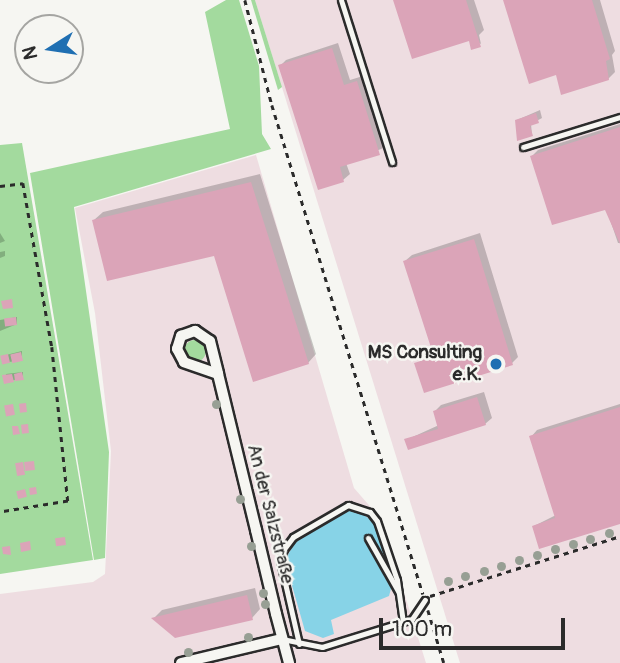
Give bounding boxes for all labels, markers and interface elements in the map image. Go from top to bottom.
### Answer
north arrow [14,14,84,84]
text: N [17,44,43,62]
place label: MS Consulting e.K. [368,342,482,386]
marker: MS Consulting e.K. [488,356,504,372]
street label: An der Salzstraße [242,442,298,586]
scale bar [382,604,568,648]
text: 100 m [392,616,452,643]

